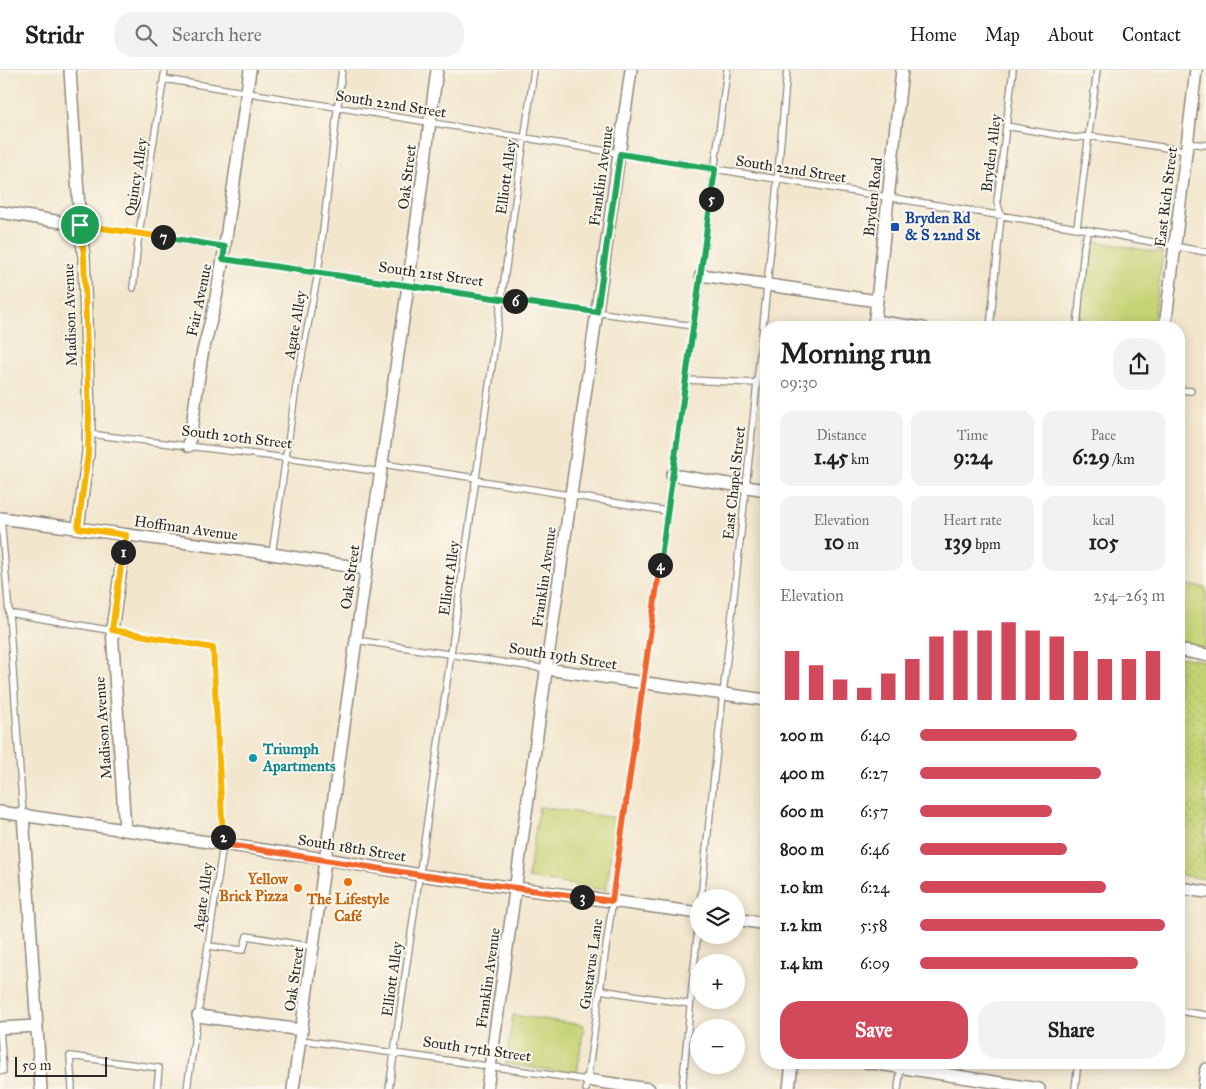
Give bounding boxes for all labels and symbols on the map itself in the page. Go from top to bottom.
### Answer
street label: South 22nd Street [334,86,448,122]
street label: Bryden Alley [977,112,1005,193]
street label: Franklin Avenue [585,125,617,227]
street label: Quincy Alley [121,136,151,217]
street label: Elliott Alley [492,137,520,216]
street label: Oak Street [394,143,420,210]
street label: East Rich Street [1151,145,1181,248]
street label: South 22nd Street [734,151,848,187]
street label: Bryden Road [860,156,886,237]
pin: 5 [698,186,724,212]
pin [59,204,101,246]
place label: Bryden Rd & S 22nd St [905,209,981,244]
marker: Bryden Rd & S 22nd St [889,221,901,233]
pin: 7 [150,224,176,250]
street label: South 21st Street [377,258,485,290]
street label: Fair Avenue [183,262,215,338]
street label: Madison Avenue [59,263,81,367]
street label: Agate Alley [280,288,310,362]
pin: 6 [502,288,528,314]
street label: South 20th Street [181,421,294,453]
street label: East Chapel Street [719,425,749,541]
street label: Hoffman Avenue [133,512,239,544]
street label: Franklin Avenue [528,526,560,628]
street label: Elliott Alley [435,538,463,617]
pin: 1 [110,540,136,564]
street label: Oak Street [337,543,364,611]
pin: 4 [648,552,672,578]
street label: South 19th Street [508,639,619,674]
street label: Madison Avenue [90,676,116,780]
place label: Triumph Apartments [262,740,336,776]
marker: Triumph Apartments [247,752,259,764]
pin: 2 [210,824,236,850]
street label: South 18th Street [297,831,408,866]
street label: Agate Alley [189,860,217,934]
place label: Yellow Brick Pizza [219,870,289,905]
marker: The Lifestyle Café [342,876,354,888]
marker: Yellow Brick Pizza [292,882,304,894]
pin: 3 [570,884,594,910]
place label: The Lifestyle Café [306,890,390,925]
street label: Gustavus Lane [576,917,606,1011]
street label: Franklin Avenue [472,927,504,1029]
street label: Elliott Alley [378,939,406,1018]
street label: Oak Street [281,945,308,1013]
street label: South 17th Street [422,1032,533,1066]
scale bar [15,1054,108,1077]

